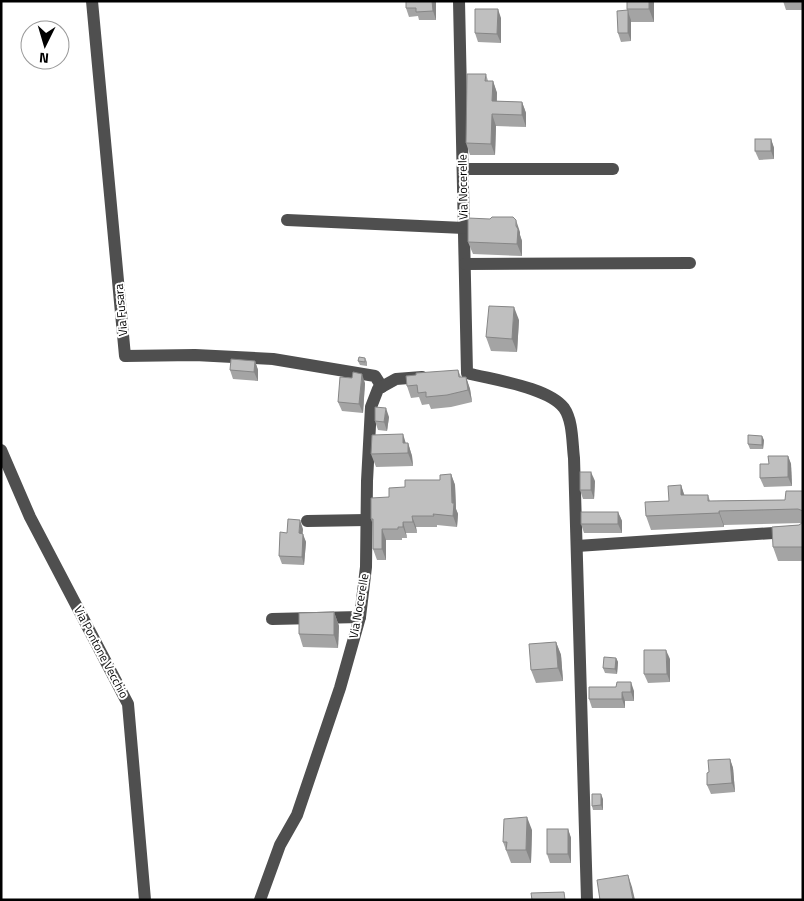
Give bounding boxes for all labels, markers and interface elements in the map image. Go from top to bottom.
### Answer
north arrow [20,20,70,70]
text: N [38,48,50,69]
street label: Via Nocerelle [452,154,473,220]
street label: Via Fusara [109,283,132,337]
street label: Via Nocerelle [343,572,374,640]
street label: Via Pontone Vecchio [69,602,134,701]

